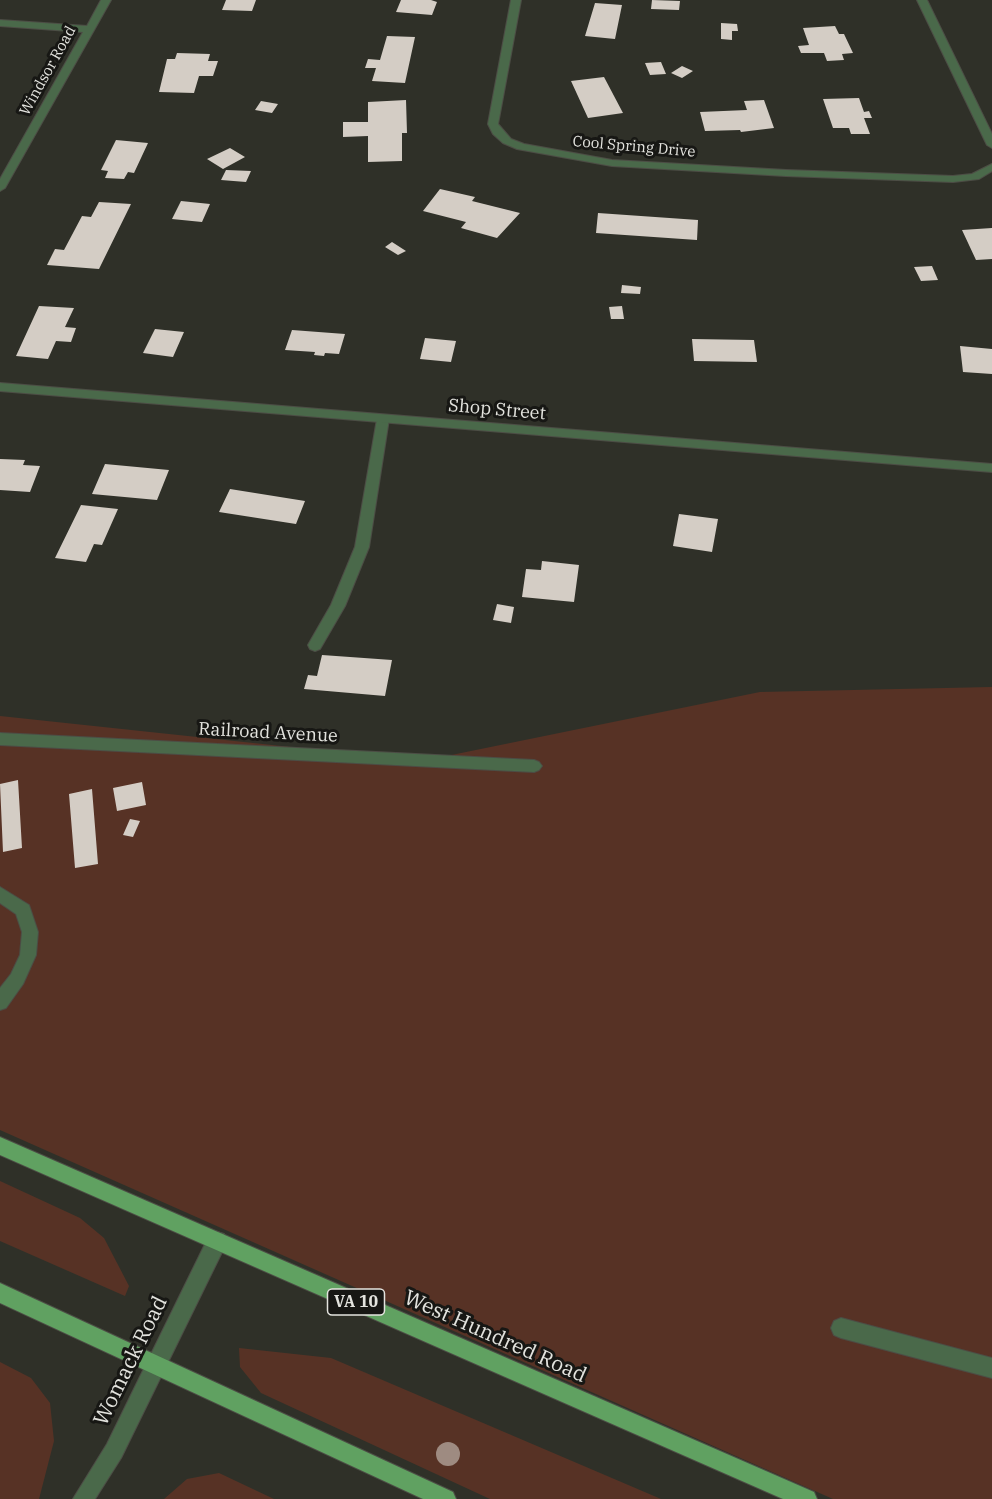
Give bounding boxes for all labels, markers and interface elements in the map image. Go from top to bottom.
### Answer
street label: Windsor Road [16,23,80,119]
street label: Cool Spring Drive [572,133,696,161]
street label: Shop Street [447,395,547,425]
street label: Railroad Avenue [198,719,338,747]
street label: West Hundred Road [400,1285,590,1389]
road number: VA 10 [328,1289,385,1315]
street label: Womack Road [89,1292,173,1430]

